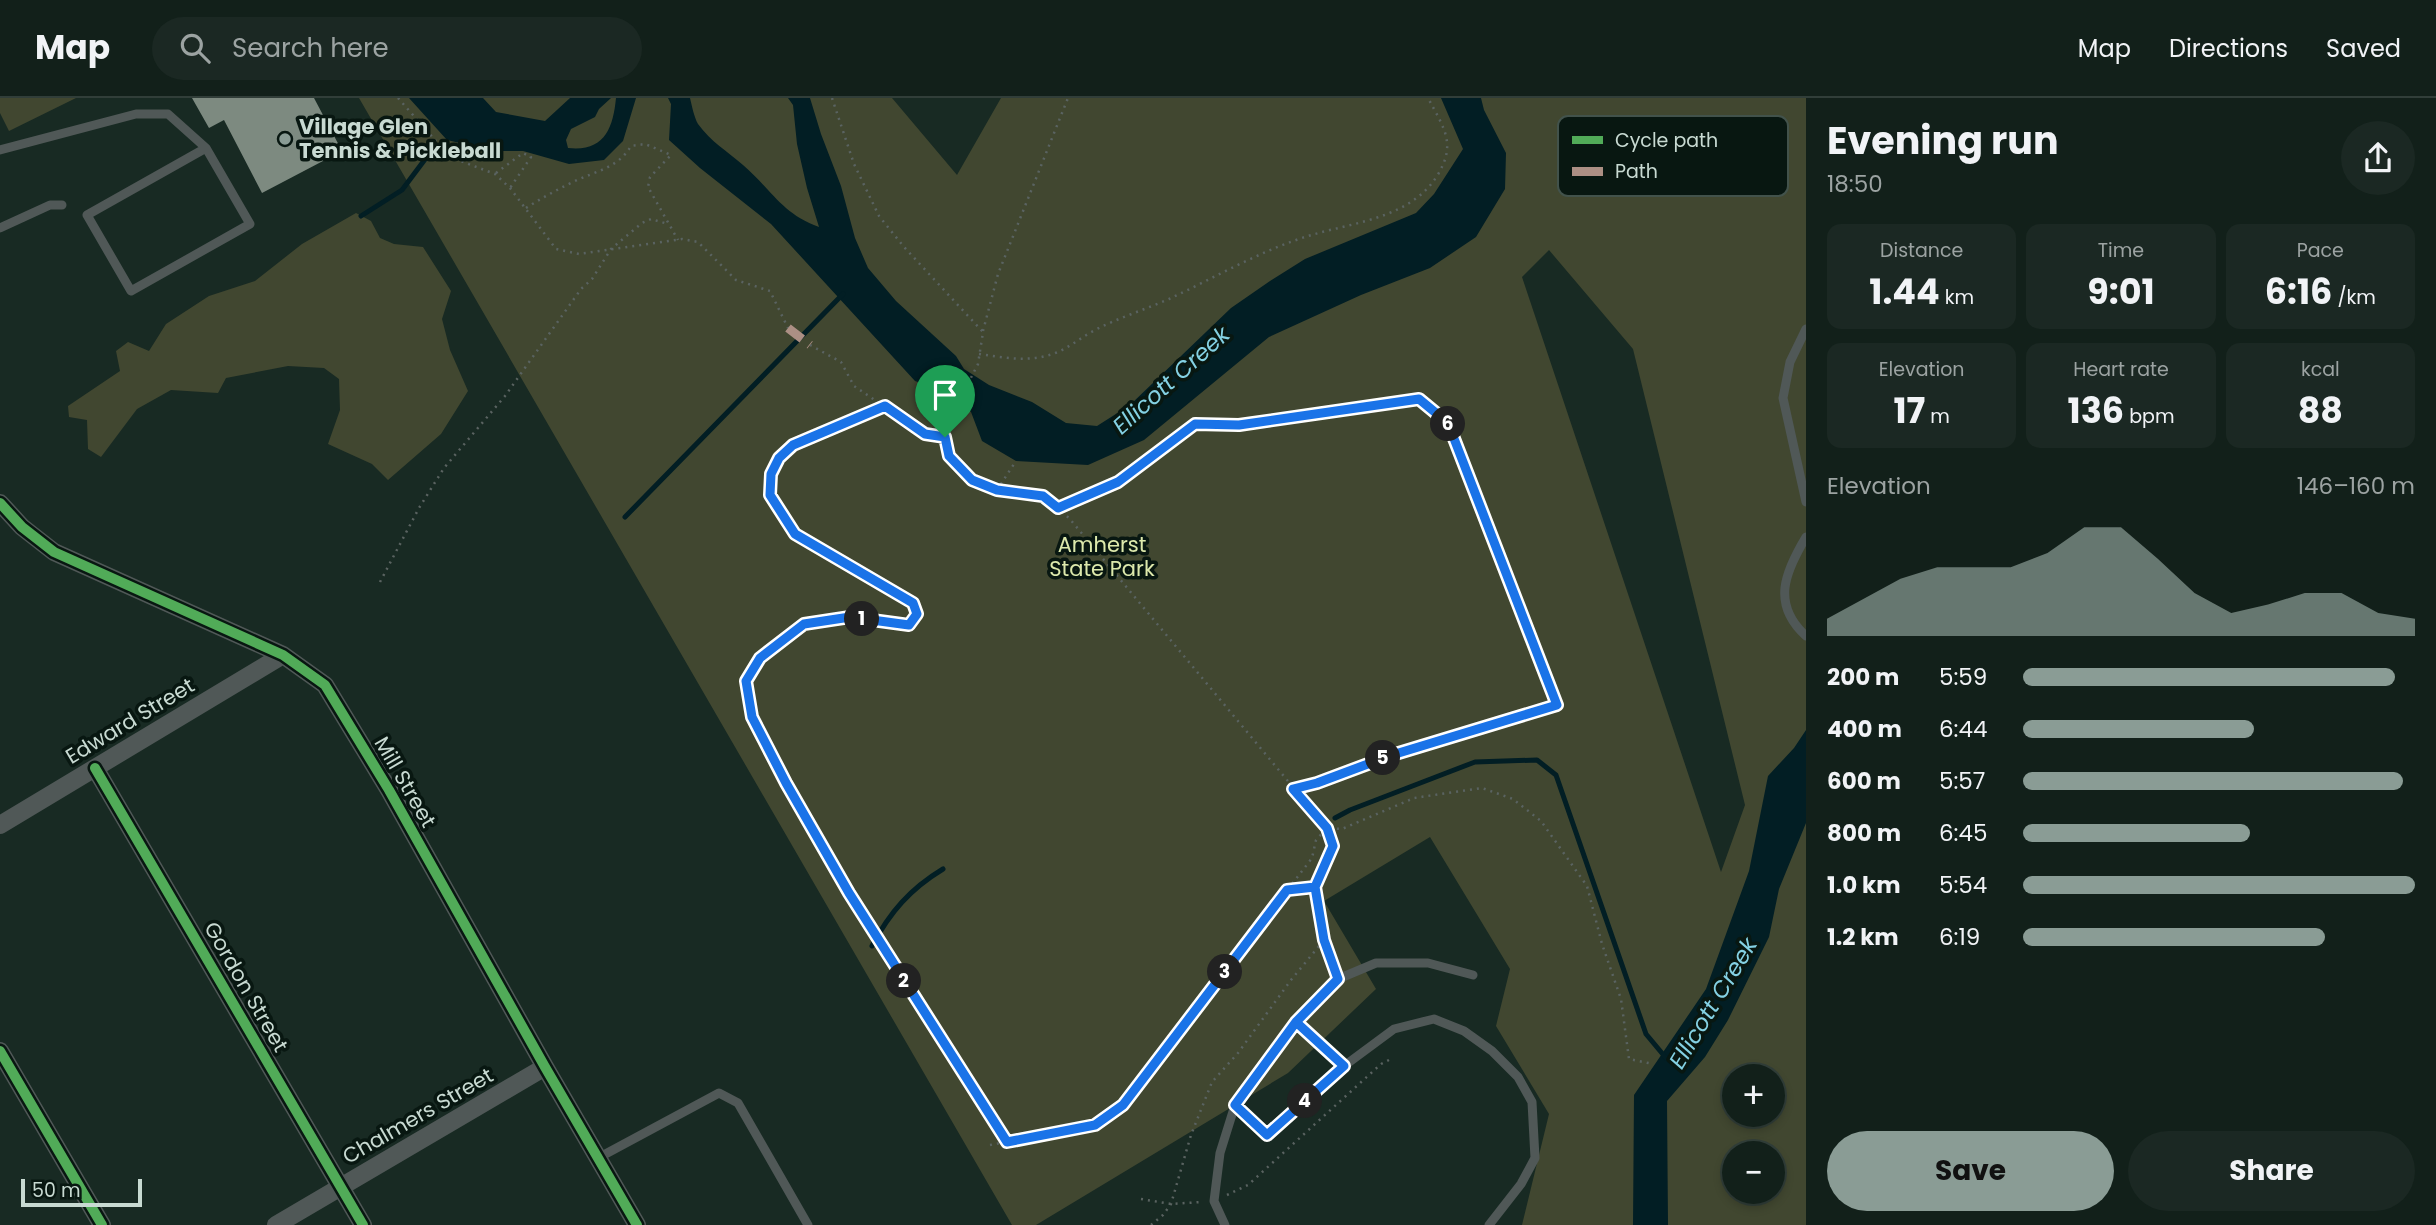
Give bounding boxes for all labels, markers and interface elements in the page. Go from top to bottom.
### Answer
search box [152,17,642,80]
text: Map [35,24,110,71]
icon: search [176,29,214,67]
text: Search here [232,30,389,66]
text: Map [2078,32,2131,65]
text: Directions [2169,32,2288,65]
text: Saved [2326,32,2401,65]
place label: Village Glen Tennis & Pickleball [299,112,501,165]
text: Evening run [1827,114,2059,167]
legend [1558,116,1788,196]
button: share [2341,121,2415,195]
text: Cycle path [1615,127,1718,154]
marker: Village Glen Tennis & Pickleball [277,131,293,147]
text: Path [1615,158,1658,185]
text: 18:50 [1827,168,1883,200]
text: Distance [1880,237,1963,264]
text: Time [2098,237,2144,264]
text: Pace [2297,237,2344,264]
text: 1.44 [1869,267,1940,316]
text: 9:01 [2087,267,2155,316]
text: 6:16 [2265,267,2332,316]
text: km [1940,284,1974,311]
text: /km [2332,284,2376,311]
water label: Ellicott Creek [1105,318,1237,441]
text: Elevation [1879,356,1964,383]
text: Heart rate [2073,356,2169,383]
text: kcal [2301,356,2340,383]
pin [915,365,975,437]
icon: arrive [926,376,964,414]
text: 17 [1893,386,1925,435]
text: 136 [2068,386,2124,435]
text: 88 [2298,386,2343,435]
text: m [1925,403,1950,430]
text: bpm [2124,403,2174,430]
pin: 6 [1430,406,1466,442]
text: 6 [1441,410,1454,437]
text: Elevation [1827,470,1931,502]
text: 146–160 m [2297,470,2415,502]
park label: Amherst State Park [1049,530,1155,583]
pin: 1 [844,602,880,636]
text: 1 [858,605,865,632]
text: 200 m [1827,661,1899,693]
text: 5:59 [1939,661,1987,693]
street label: Edward Street [60,671,200,770]
text: 400 m [1827,713,1902,745]
text: 6:44 [1939,713,1987,745]
street label: Mill Street [368,731,443,833]
pin: 5 [1366,740,1400,776]
text: 5 [1376,744,1389,771]
text: 600 m [1827,765,1901,797]
text: 5:57 [1939,765,1985,797]
text: 800 m [1827,817,1901,849]
text: 6:45 [1939,817,1987,849]
text: 1.0 km [1827,869,1901,901]
text: 5:54 [1939,869,1987,901]
street label: Gordon Street [197,916,295,1057]
text: 1.2 km [1827,921,1899,953]
text: 6:19 [1939,921,1980,953]
water label: Ellicott Creek [1661,930,1765,1075]
pin: 3 [1208,954,1242,990]
text: 3 [1219,958,1230,985]
pin: 2 [886,964,922,998]
text: 2 [898,967,909,994]
street label: Chalmers Street [337,1061,498,1171]
map controls [1722,1064,1785,1204]
button: + [1722,1064,1785,1127]
pin: 4 [1288,1084,1322,1118]
text: 4 [1298,1087,1311,1114]
button: Save [1827,1131,2114,1211]
button: Share [2128,1131,2415,1211]
button: − [1722,1141,1785,1204]
scale bar [21,1176,142,1208]
text: 50 m [32,1177,81,1204]

